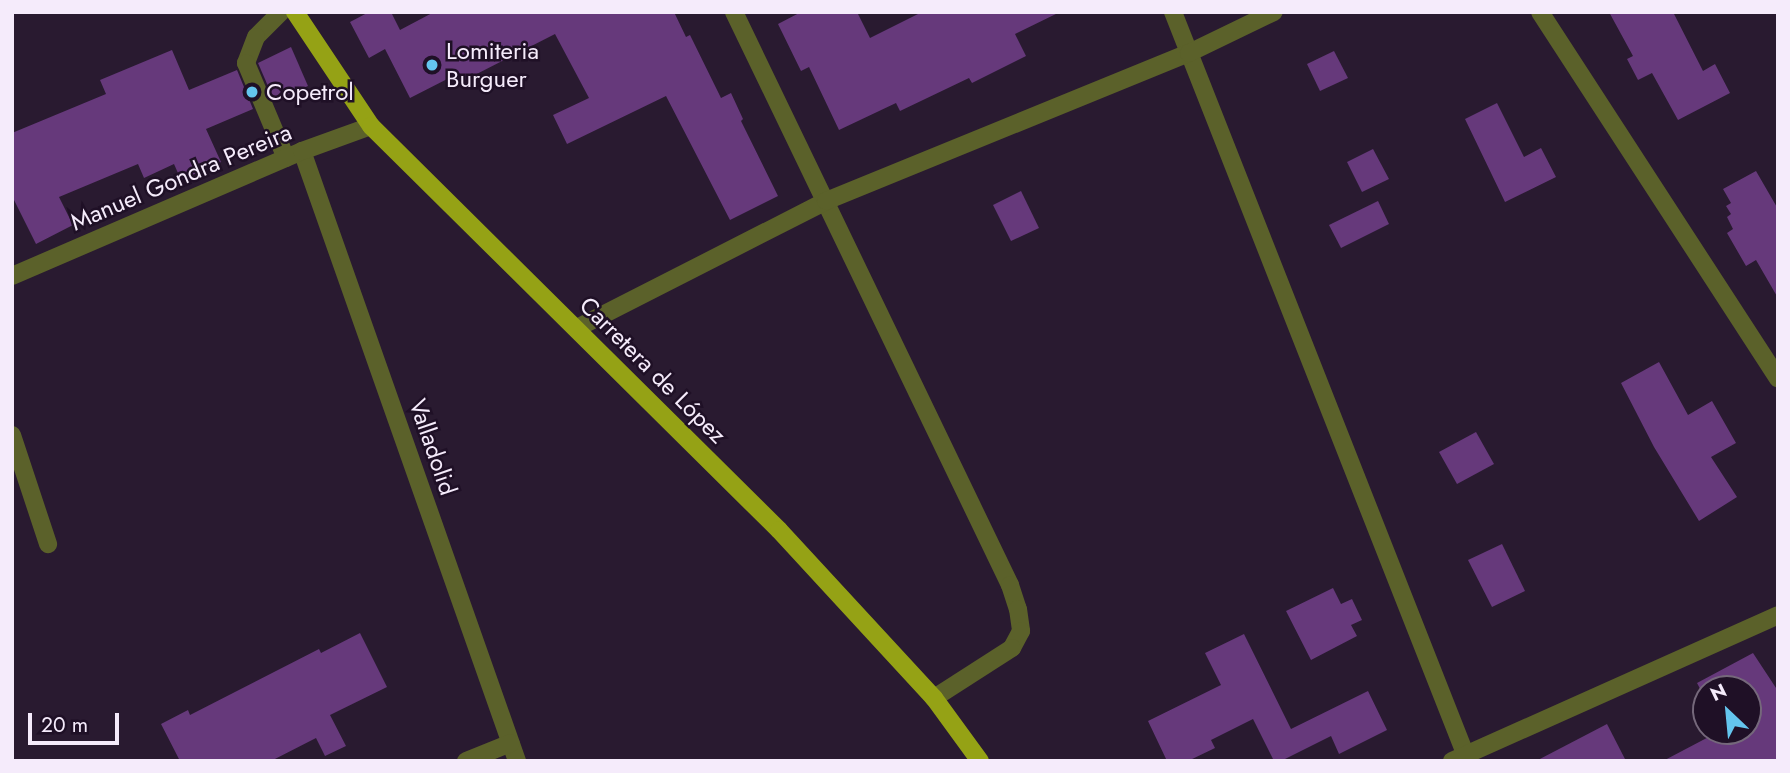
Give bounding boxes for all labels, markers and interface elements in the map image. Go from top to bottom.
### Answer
place label: Lomiteria Burguer [446,37,539,93]
marker: Lomiteria Burguer [424,57,440,73]
place label: Copetrol [266,78,354,106]
marker: Copetrol [244,84,260,100]
street label: Manuel Gondra Pereira [66,117,296,237]
street label: Carretera de López [574,291,732,449]
street label: Valladolid [403,395,463,499]
north arrow [1692,675,1762,745]
text: N [1706,677,1731,708]
scale bar [32,700,122,744]
text: 20 m [41,710,88,740]

